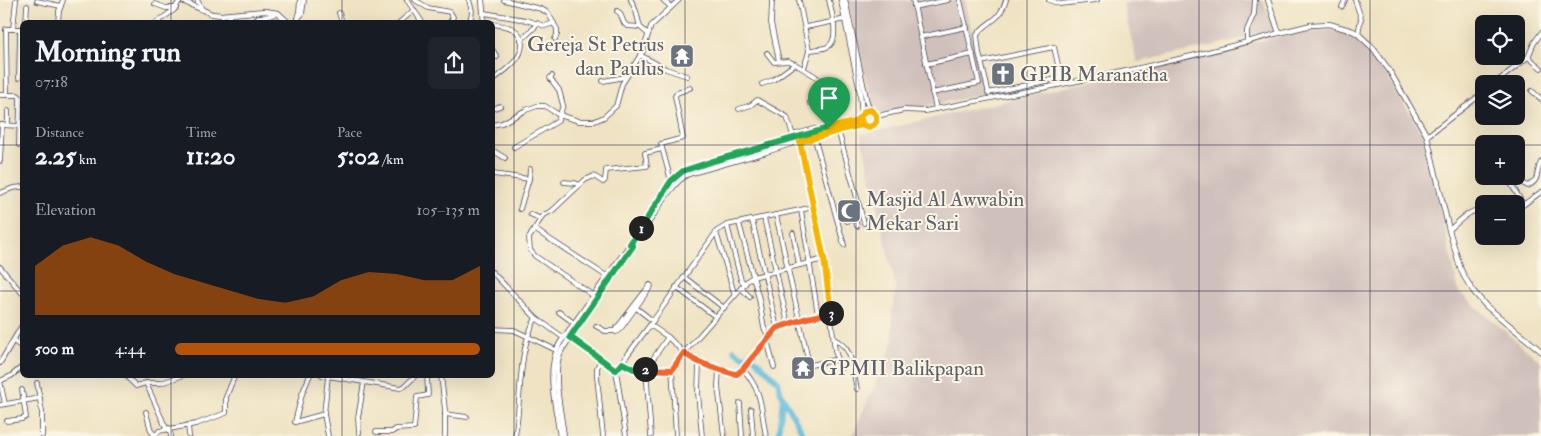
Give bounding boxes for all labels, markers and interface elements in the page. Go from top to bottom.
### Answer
map controls [1475,15,1525,245]
button: locate [1475,15,1525,65]
place label: Gereja St Petrus dan Paulus [527,31,664,82]
text: Morning run [35,35,181,70]
button: share [428,37,480,89]
temple icon: Gereja St Petrus dan Paulus [669,43,695,69]
church icon: GPIB Maranatha [990,61,1016,87]
place label: GPIB Maranatha [1020,61,1168,88]
text: 07:18 [35,72,68,92]
button: layers [1475,75,1525,125]
pin [808,77,850,128]
icon: arrive [815,84,843,112]
text: Distance [35,124,84,141]
text: Time [186,124,217,141]
text: Pace [337,124,362,141]
button: + [1475,135,1525,185]
text: 2.25 [35,141,76,172]
text: 11:20 [186,141,236,172]
text: 5:02 [337,141,380,172]
text: km [76,151,97,168]
text: /km [380,151,404,168]
place label: Masjid Al Awwabin Mekar Sari [866,186,1024,237]
button: − [1475,195,1525,245]
mosque icon: Masjid Al Awwabin Mekar Sari [836,198,862,224]
text: Elevation [35,200,96,220]
text: 105–135 m [416,200,480,220]
pin: 1 [628,216,654,240]
text: 1 [639,220,644,237]
pin: 3 [818,300,844,326]
text: 3 [829,305,834,322]
text: 500 m [35,339,74,359]
text: 4:44 [115,339,145,359]
temple icon: GPMII Balikpapan [790,355,816,381]
place label: GPMII Balikpapan [820,355,984,382]
pin: 2 [632,356,658,382]
text: 2 [642,361,649,378]

